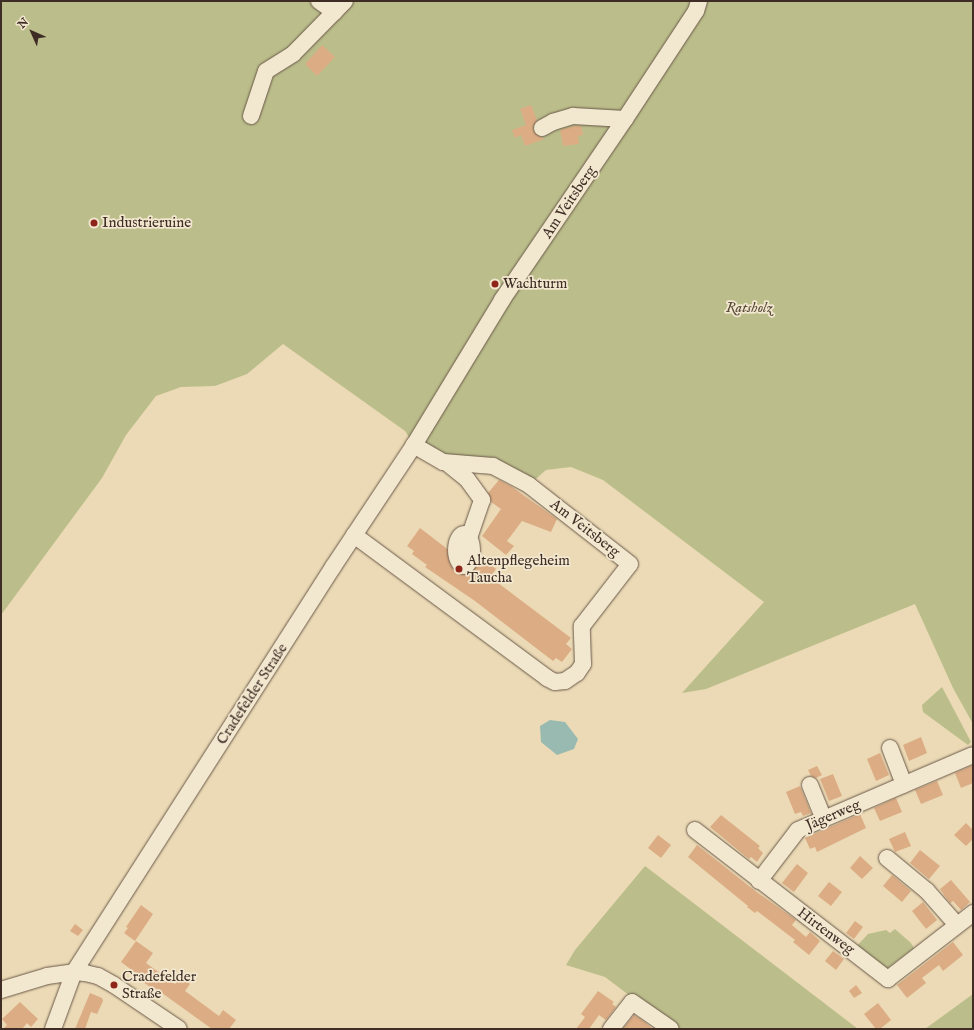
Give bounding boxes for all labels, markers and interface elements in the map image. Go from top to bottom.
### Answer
north arrow [12,12,52,52]
text: N [15,15,32,32]
street label: Am Veitsberg [538,162,600,242]
place label: Industrieruine [102,214,191,232]
marker: Industrieruine [89,218,99,228]
place label: Wachturm [503,275,567,293]
marker: Wachturm [490,279,500,289]
park label: Ratsholz [726,299,772,317]
street label: Am Veitsberg [546,495,624,561]
place label: Altenpflegeheim Taucha [467,551,570,586]
marker: Altenpflegeheim Taucha [454,564,464,574]
street label: Cradefelder Straße [213,640,291,748]
street label: Jägerweg [803,795,863,835]
street label: Hirtenweg [794,904,858,958]
place label: Cradefelder Straße [122,967,196,1002]
marker: Cradefelder Straße [109,980,119,990]

